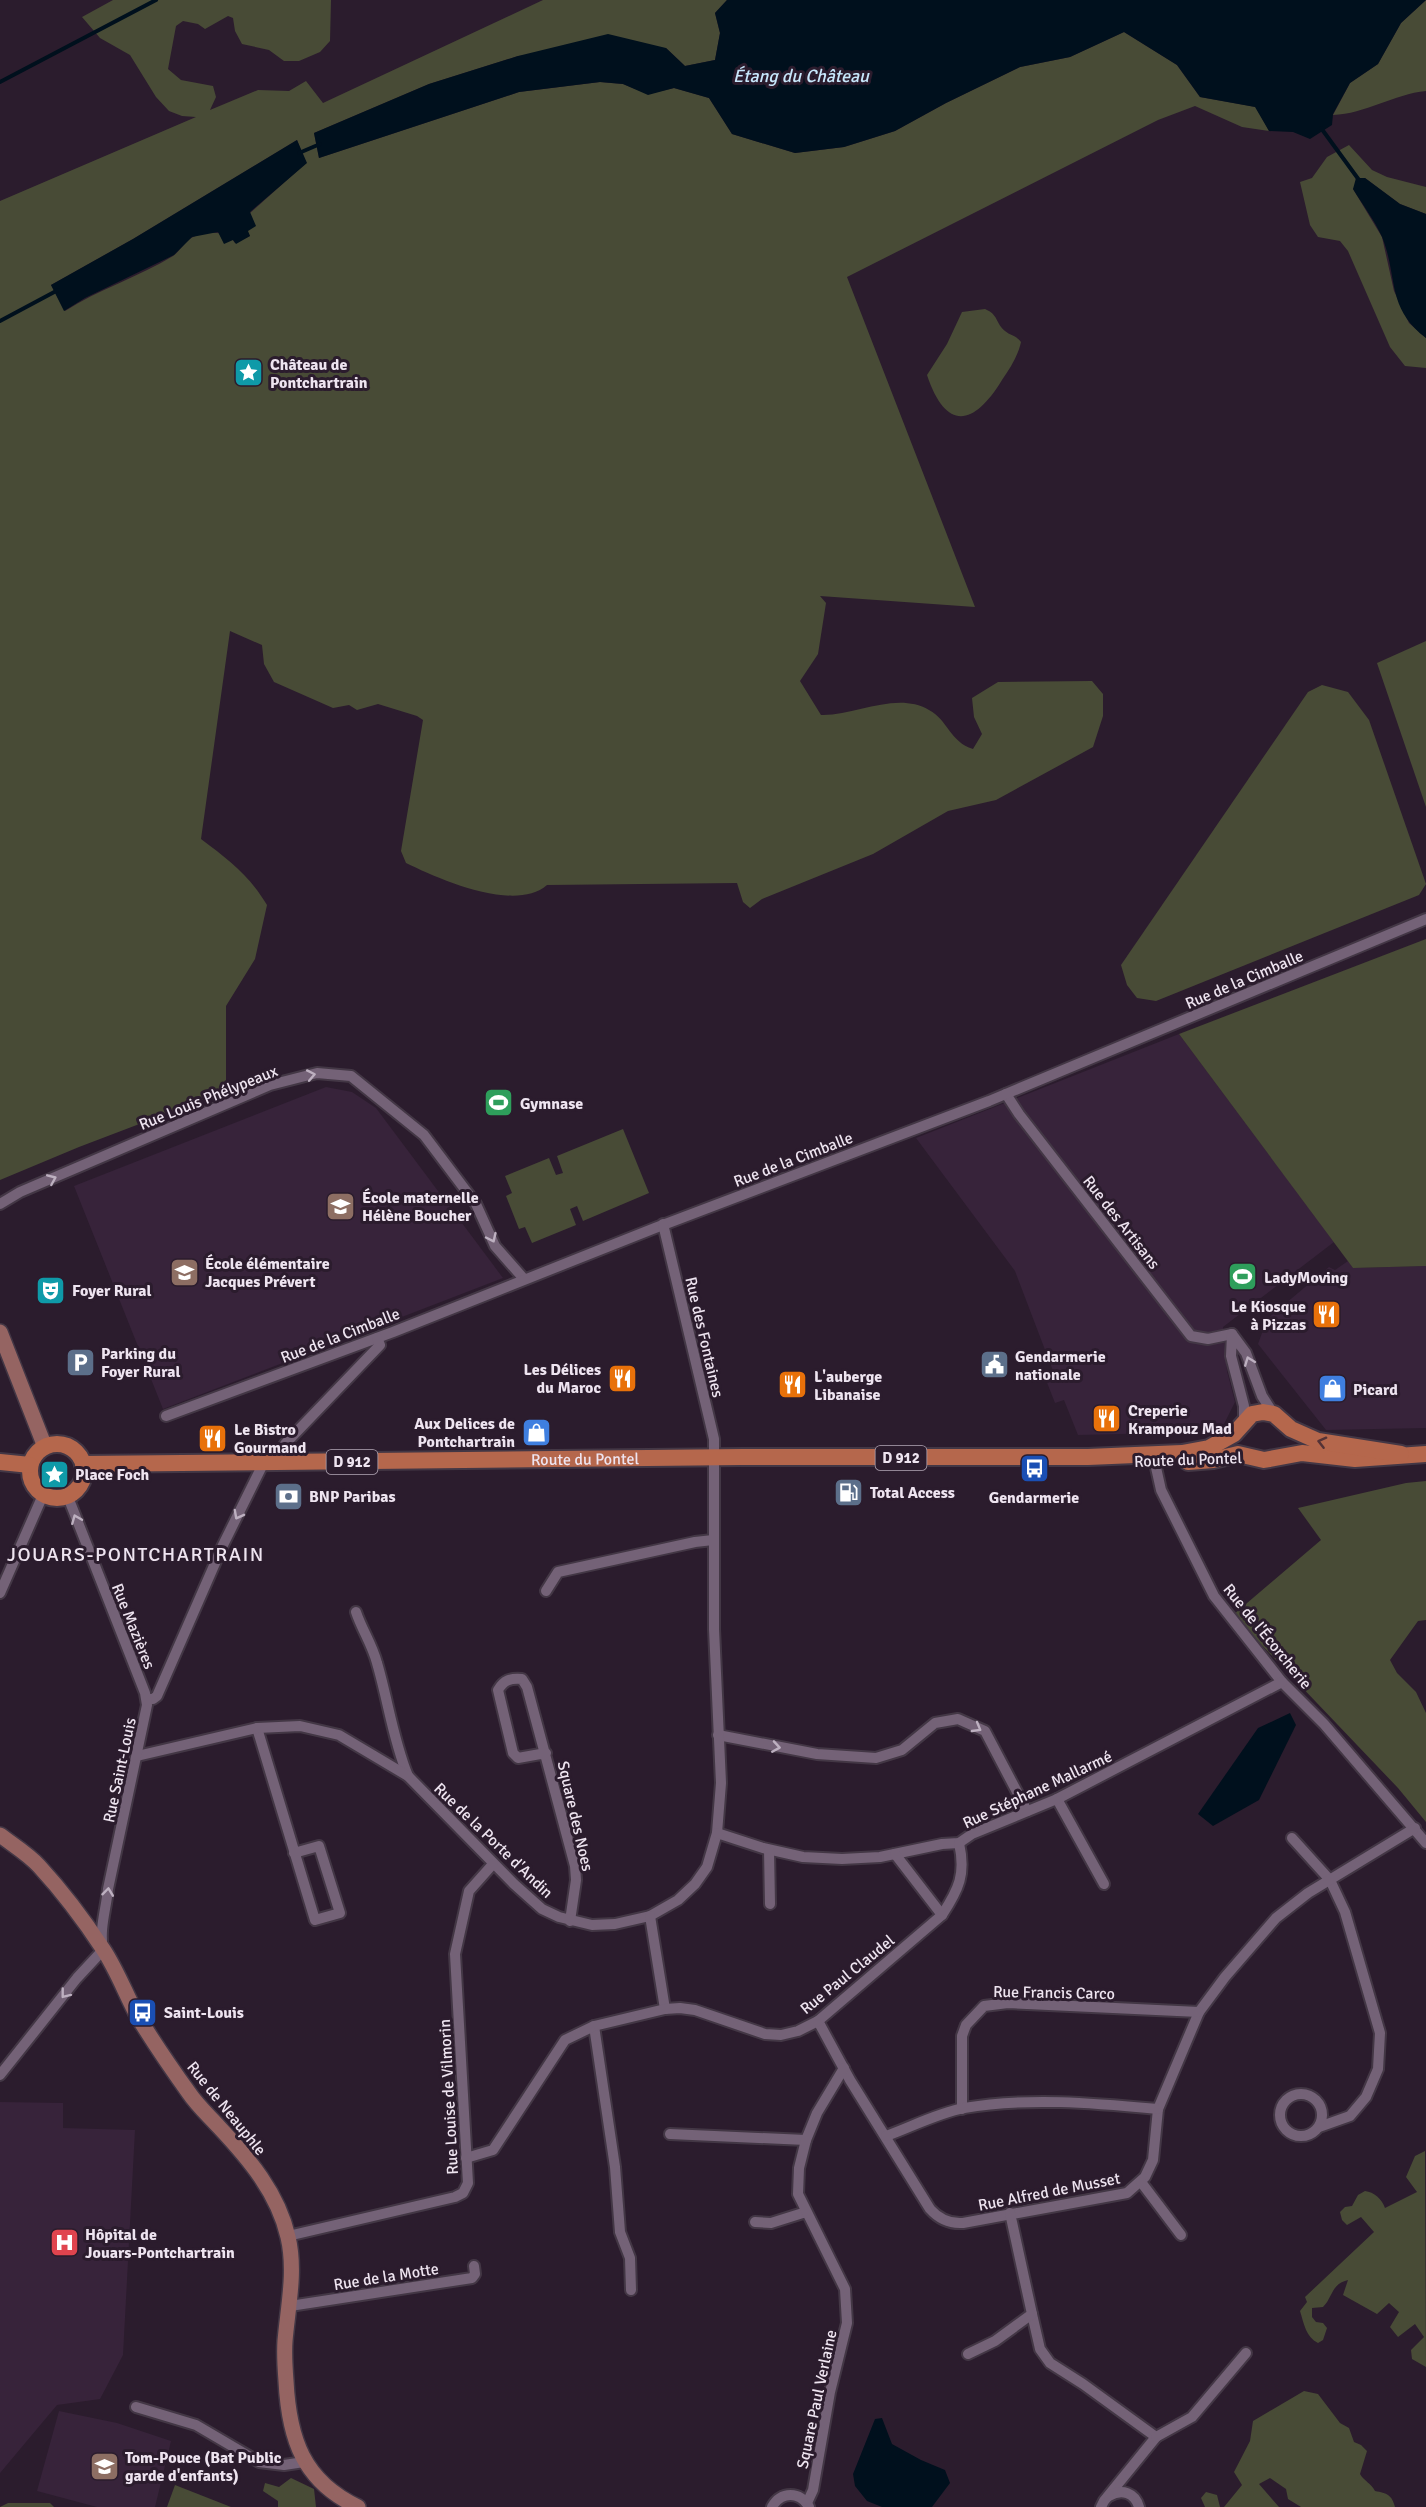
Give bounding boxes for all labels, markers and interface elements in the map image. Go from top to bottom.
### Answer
water label: Étang du Château [733,65,870,87]
place label: Château de Pontchartrain [270,355,368,393]
place icon: Château de Pontchartrain [233,357,265,389]
street label: Rue de la Cimballe [1182,946,1306,1014]
street label: Rue Louis Phélypeaux [136,1061,281,1135]
one-way arrow [306,1069,316,1082]
sports icon: Gymnase [483,1087,515,1119]
place label: Gymnase [520,1094,583,1114]
street label: Rue de la Cimballe [731,1128,856,1192]
street label: Rue des Artisans [1078,1172,1164,1273]
one-way arrow [46,1174,57,1186]
place label: École maternelle Hélène Boucher [362,1188,479,1226]
school or university icon: École maternelle Hélène Boucher [325,1190,357,1222]
one-way arrow [484,1231,496,1242]
place label: École élémentaire Jacques Prévert [205,1254,330,1292]
school or university icon: École élémentaire Jacques Prévert [168,1256,200,1288]
sports icon: LadyMoving [1227,1261,1259,1293]
place label: LadyMoving [1264,1268,1349,1288]
theatre icon: Foyer Rural [35,1274,67,1306]
street label: Rue des Fontaines [680,1275,728,1400]
place label: Foyer Rural [72,1281,152,1301]
place label: Le Kiosque à Pizzas [1231,1297,1306,1335]
restaurant icon: Le Kiosque à Pizzas [1311,1299,1343,1331]
street label: Rue de la Cimballe [278,1304,403,1368]
place label: Parking du Foyer Rural [101,1344,181,1382]
parking icon: Parking du Foyer Rural [64,1346,96,1378]
place label: Gendarmerie nationale [1015,1347,1106,1385]
public building icon: Gendarmerie nationale [978,1349,1010,1381]
one-way arrow [1244,1356,1256,1367]
place label: Les Délices du Maroc [524,1360,601,1398]
restaurant icon: Les Délices du Maroc [606,1362,638,1394]
place label: L'auberge Libanaise [814,1367,882,1405]
restaurant icon: L'auberge Libanaise [777,1369,809,1401]
shop icon: Picard [1316,1373,1348,1405]
place label: Picard [1353,1380,1398,1400]
place label: Creperie Krampouz Mad [1128,1401,1232,1439]
restaurant icon: Creperie Krampouz Mad [1091,1403,1123,1435]
place label: Aux Delices de Pontchartrain [414,1414,515,1452]
shop icon: Aux Delices de Pontchartrain [520,1416,552,1448]
place label: Le Bistro Gourmand [234,1420,307,1458]
restaurant icon: Le Bistro Gourmand [197,1422,229,1454]
one-way arrow [1318,1436,1328,1449]
road number: D 912 [876,1446,926,1470]
street label: Route du Pontel [1134,1448,1243,1472]
street label: Route du Pontel [531,1449,639,1470]
road number: D 912 [326,1450,378,1474]
bus stop icon: Gendarmerie [1018,1453,1050,1485]
place icon: Place Foch [38,1458,70,1490]
place label: Place Foch [75,1465,150,1485]
fuel station icon: Total Access [833,1476,865,1508]
bank icon: BNP Paribas [272,1480,304,1512]
place label: Total Access [870,1483,955,1503]
place label: BNP Paribas [309,1487,396,1507]
place label: Gendarmerie [989,1488,1079,1508]
one-way arrow [234,1509,245,1519]
one-way arrow [71,1514,83,1525]
district label: JOUARS-PONTCHARTRAIN [7,1542,265,1567]
street label: Rue de l'Écorcherie [1219,1580,1316,1693]
street label: Rue Mazières [107,1581,159,1672]
street label: Rue Saint-Louis [99,1716,141,1825]
one-way arrow [971,1721,981,1733]
one-way arrow [771,1741,780,1753]
street label: Rue Stéphane Mallarmé [960,1747,1115,1833]
street label: Square des Noes [553,1759,597,1873]
street label: Rue de la Porte d'Andin [430,1779,557,1903]
one-way arrow [101,1888,114,1897]
street label: Rue Paul Claudel [796,1930,899,2019]
street label: Rue Francis Carco [993,1982,1115,2004]
one-way arrow [61,1987,72,1998]
bus stop icon: Saint-Louis [127,1996,159,2028]
place label: Saint-Louis [164,2003,244,2023]
street label: Rue Louise de Vilmorin [435,2019,463,2175]
street label: Rue de Neauphle [182,2058,270,2160]
street label: Rue Alfred de Musset [976,2168,1122,2216]
place label: Hôpital de Jouars-Pontchartrain [85,2225,235,2263]
hospital icon: Hôpital de Jouars-Pontchartrain [48,2227,80,2259]
street label: Rue de la Motte [332,2259,440,2295]
street label: Square Paul Verlaine [793,2328,841,2470]
place label: Tom-Pouce (Bat Public garde d'enfants) [125,2448,282,2486]
school or university icon: Tom-Pouce (Bat Public garde d'enfants) [88,2450,120,2482]

